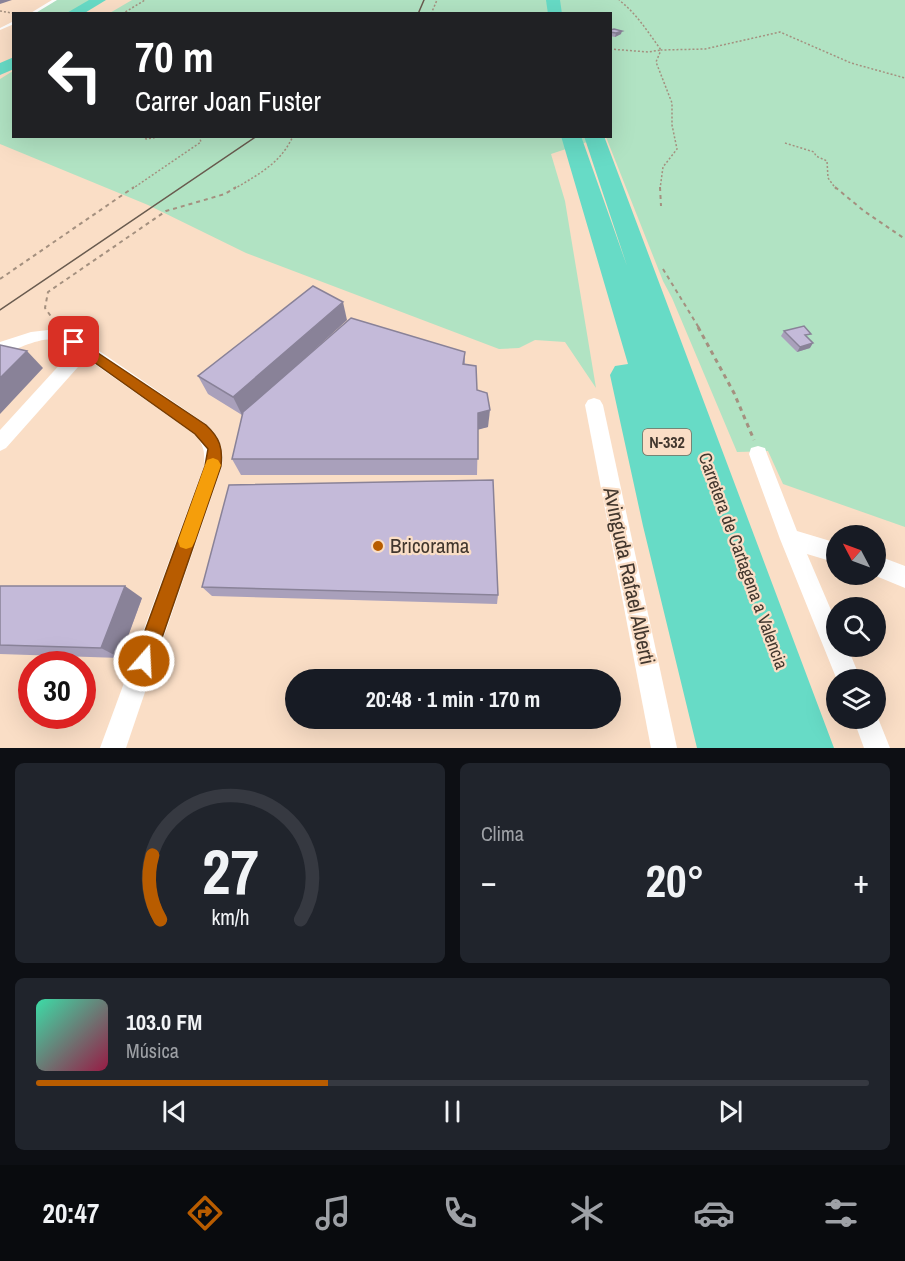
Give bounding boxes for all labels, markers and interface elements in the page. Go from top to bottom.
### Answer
text: 70 m [135,29,214,85]
icon: left [36,36,114,114]
text: Carrer Joan Fuster [135,83,321,119]
pin [48,316,99,367]
icon: arrive [57,325,90,358]
road number: N-332 [643,429,691,455]
street label: Carretera de Cartagena a Valencia [693,449,794,673]
street label: Avinguda Rafael Alberti [596,484,662,667]
north arrow [826,525,886,585]
map controls [826,525,886,729]
place label: Bricorama [390,531,470,560]
marker: Bricorama [371,539,385,553]
button: search [826,597,886,657]
position arrow [112,629,176,693]
speed limit sign: 30 [18,651,96,729]
button: layers [826,669,886,729]
text: 20:48 · 1 min · 170 m [366,684,540,714]
text: Clima [481,820,524,847]
text: 27 [202,829,258,913]
text: 20° [645,850,705,911]
text: − [481,859,497,903]
text: + [853,859,869,903]
text: km/h [211,903,249,932]
text: 103.0 FM [126,1007,202,1037]
text: Música [126,1037,179,1064]
icon: previous [158,1095,191,1128]
icon: pause [436,1095,469,1128]
icon: next [714,1095,747,1128]
icon: directions [184,1192,226,1234]
icon: music [312,1192,354,1234]
icon: phone [439,1192,481,1234]
icon: climate [566,1192,608,1234]
icon: car [693,1192,735,1234]
icon: filters [820,1192,862,1234]
text: 20:47 [43,1195,99,1231]

